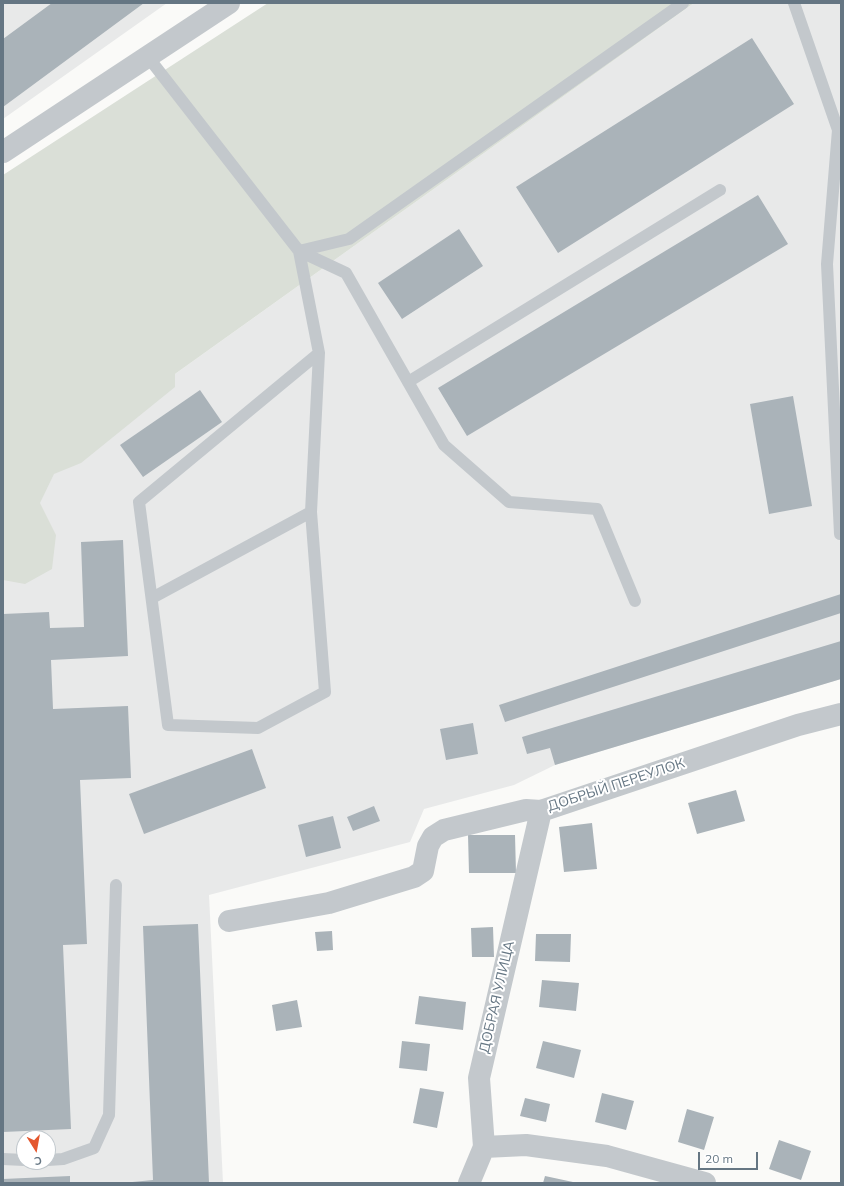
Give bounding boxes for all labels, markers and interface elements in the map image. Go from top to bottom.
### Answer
street label: ДОБРЫЙ ПЕРЕУЛОК [545,755,687,815]
street label: ДОБРАЯ УЛИЦА [476,939,518,1055]
north arrow [16,1130,56,1170]
scale bar [700,1144,760,1170]
text: 20 m [705,1151,733,1166]
text: С [33,1153,43,1168]

